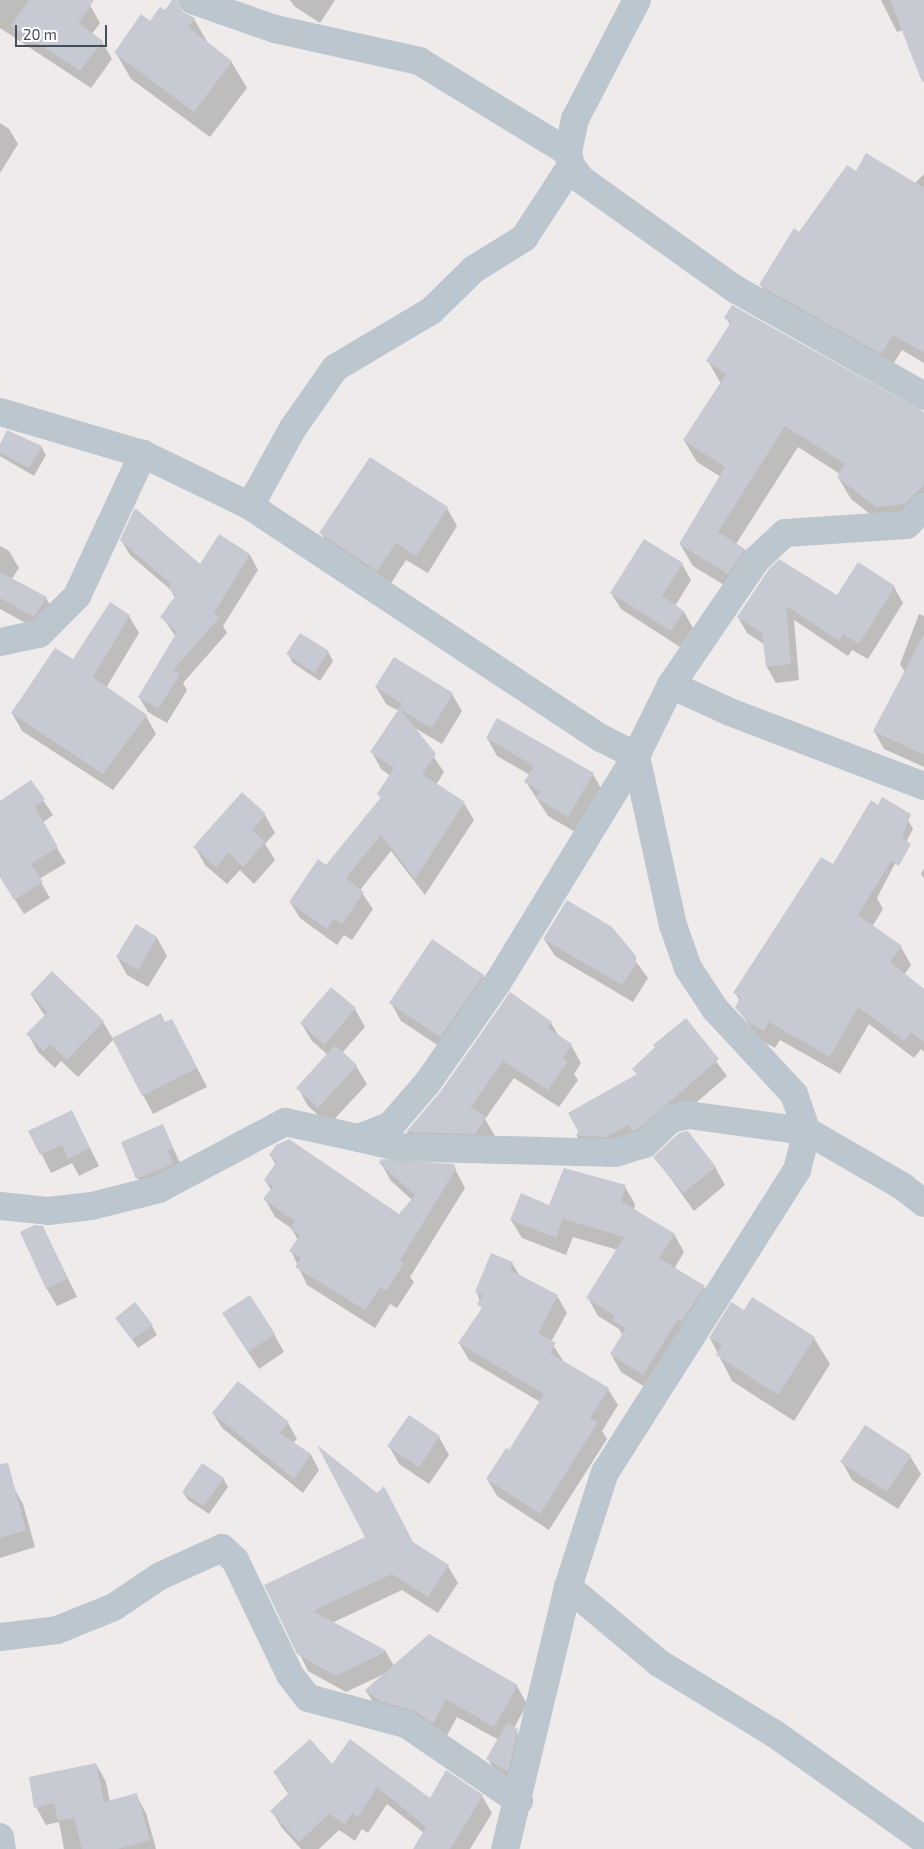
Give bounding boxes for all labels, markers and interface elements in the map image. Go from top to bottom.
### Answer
scale bar [18,15,110,47]
text: 20 m [23,25,57,43]

